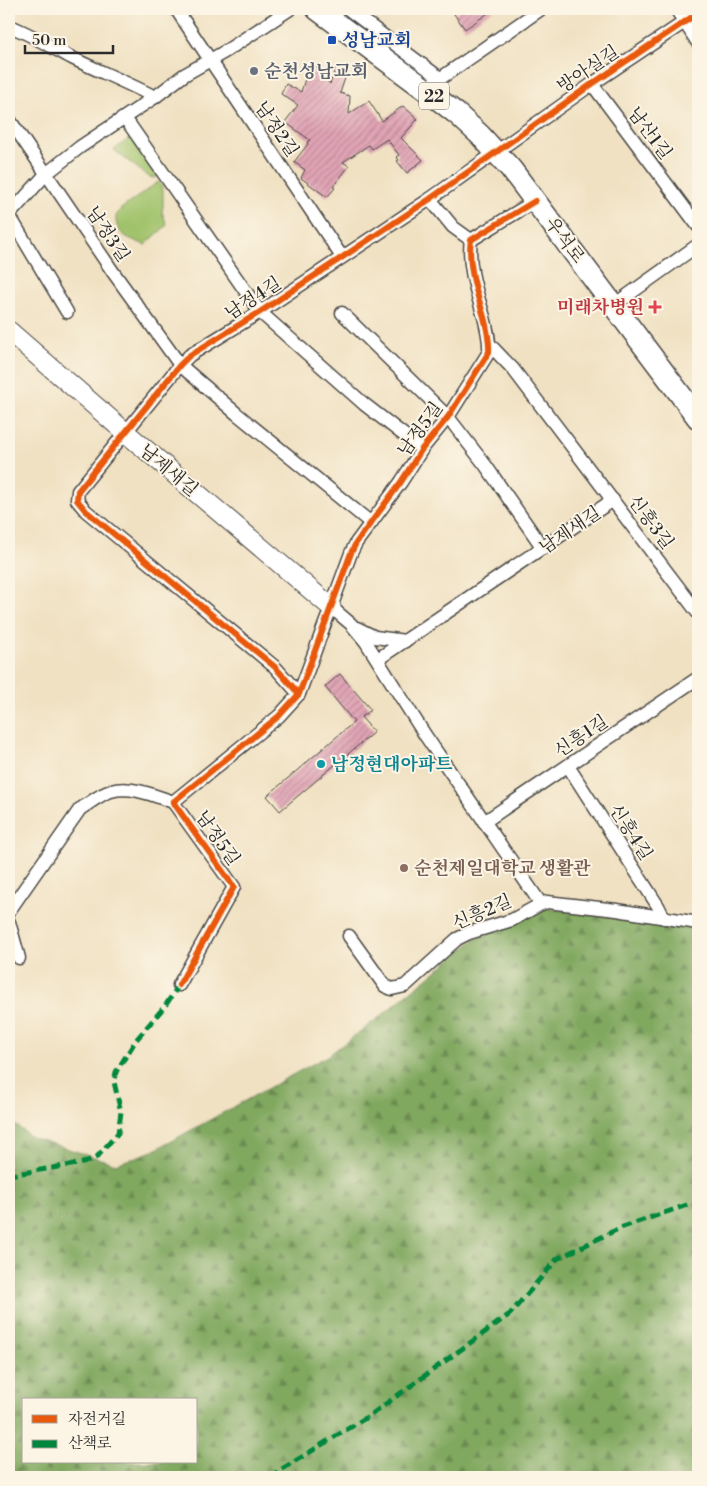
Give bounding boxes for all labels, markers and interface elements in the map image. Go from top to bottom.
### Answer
scale bar [25,22,112,54]
place label: 성남교회 [342,29,412,52]
text: 50 m [32,31,66,50]
marker: 성남교회 [326,34,338,46]
street label: 방아실길 [553,40,624,98]
place label: 순천성남교회 [264,60,368,83]
marker: 순천성남교회 [248,65,260,77]
road number: 22 [419,82,449,110]
street label: 남정2길 [250,97,304,162]
street label: 남산1길 [622,102,677,164]
street label: 남정3길 [81,202,134,266]
street label: 우석로 [540,213,589,268]
street label: 남정4길 [221,272,286,325]
place label: 미래차병원 [557,296,644,319]
marker: 미래차병원 [648,300,662,314]
street label: 남정5길 [393,397,448,461]
street label: 남제새길 [135,439,203,502]
street label: 신흥3길 [623,491,678,554]
street label: 남제새길 [535,501,606,559]
street label: 신흥1길 [550,710,613,763]
place label: 남정현대아파트 [331,753,453,776]
marker: 남정현대아파트 [315,758,327,770]
street label: 신흥4길 [604,800,657,865]
street label: 남정5길 [190,806,245,870]
place label: 순천제일대학교 생활관 [414,857,591,880]
marker: 순천제일대학교 생활관 [398,862,410,874]
street label: 신흥2길 [449,890,515,935]
legend [22,1398,198,1464]
text: 자전거길 [68,1410,126,1429]
text: 산책로 [68,1434,112,1453]

